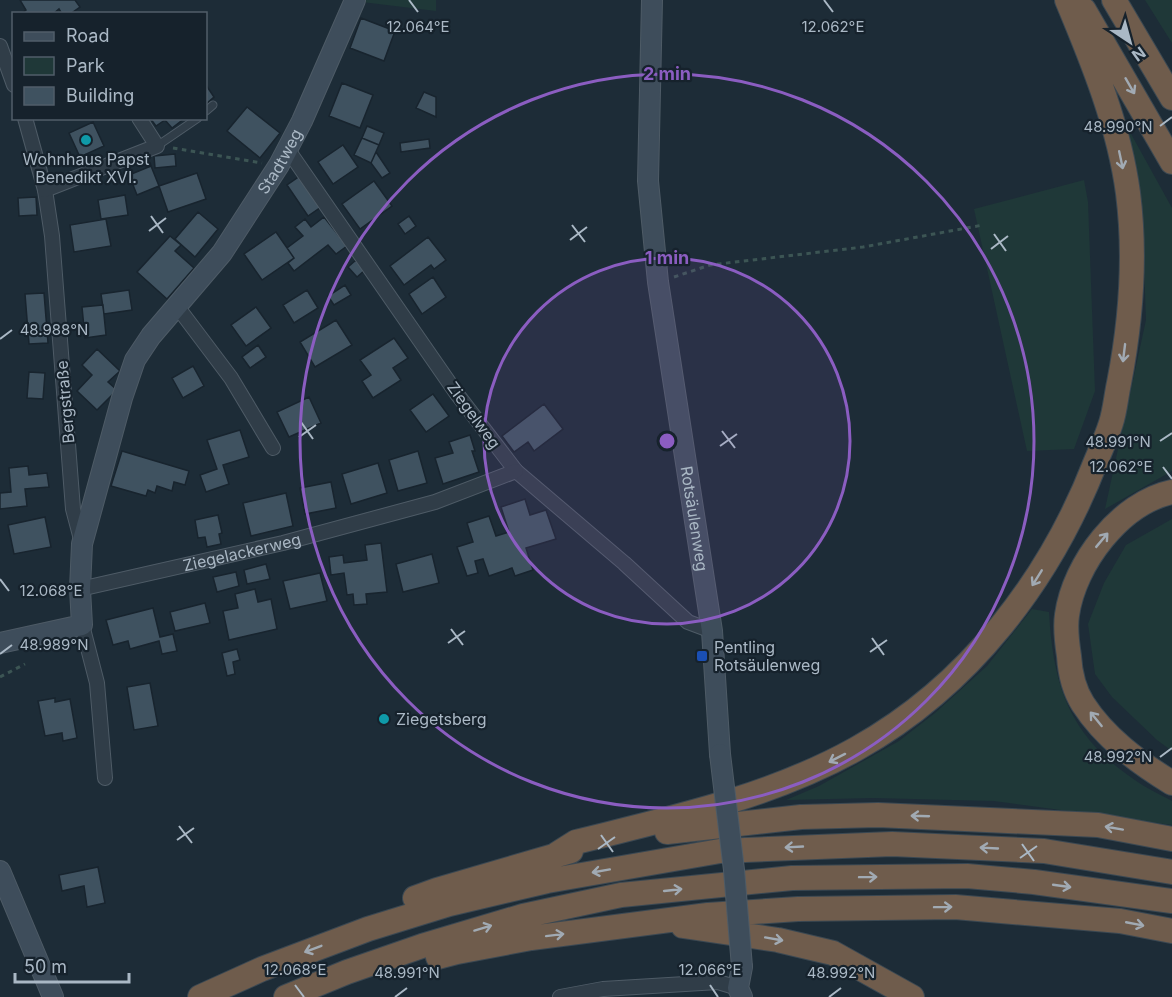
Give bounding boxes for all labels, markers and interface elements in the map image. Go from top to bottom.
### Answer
legend [12,12,207,120]
north arrow [1100,12,1160,72]
text: 12.064°E [386,17,450,36]
text: 12.062°E [802,17,864,36]
text: Road [66,25,109,46]
text: N [1128,42,1150,66]
text: Park [66,55,105,76]
text: 2 min [643,63,691,84]
one-way arrow [1124,77,1136,94]
text: Building [66,85,134,106]
text: 48.990°N [1083,117,1153,136]
street label: Stadtweg [253,125,306,198]
marker: Wohnhaus Papst Benedikt XVI. [79,133,93,147]
place label: Wohnhaus Papst Benedikt XVI. [23,149,150,187]
one-way arrow [1116,149,1127,169]
text: 1 min [645,247,689,268]
text: 48.988°N [20,320,88,339]
one-way arrow [1118,343,1129,363]
street label: Bergstraße [51,360,79,444]
street label: Ziegelweg [443,377,505,453]
centre of rings [657,431,677,451]
text: 48.991°N [1085,432,1151,451]
text: 12.062°E [1090,457,1152,476]
street label: Rotsäulenweg [677,465,713,573]
street label: Ziegelackerweg [181,529,303,575]
one-way arrow [1095,532,1108,548]
one-way arrow [1030,569,1043,586]
text: 12.068°E [20,581,82,600]
text: 48.989°N [20,635,88,654]
place label: Pentling Rotsäulenweg [714,637,820,675]
marker: Pentling Rotsäulenweg [695,649,709,663]
place label: Ziegetsberg [396,709,487,729]
one-way arrow [1089,711,1102,727]
marker: Ziegetsberg [377,712,391,726]
text: 48.992°N [1084,747,1152,766]
one-way arrow [829,753,847,765]
one-way arrow [910,811,930,822]
one-way arrow [1105,822,1125,833]
one-way arrow [785,841,805,852]
one-way arrow [980,843,1000,854]
one-way arrow [592,866,612,877]
one-way arrow [857,871,877,883]
one-way arrow [1052,880,1072,891]
one-way arrow [663,884,683,895]
one-way arrow [932,901,952,913]
one-way arrow [1125,919,1145,930]
one-way arrow [473,922,492,933]
one-way arrow [545,929,565,940]
one-way arrow [764,934,784,945]
one-way arrow [304,945,323,956]
scale bar [15,946,129,984]
text: 50 m [24,956,67,977]
text: 12.068°E [264,960,326,979]
text: 12.066°E [678,960,742,979]
text: 48.991°N [374,963,440,982]
text: 48.992°N [807,963,875,982]

